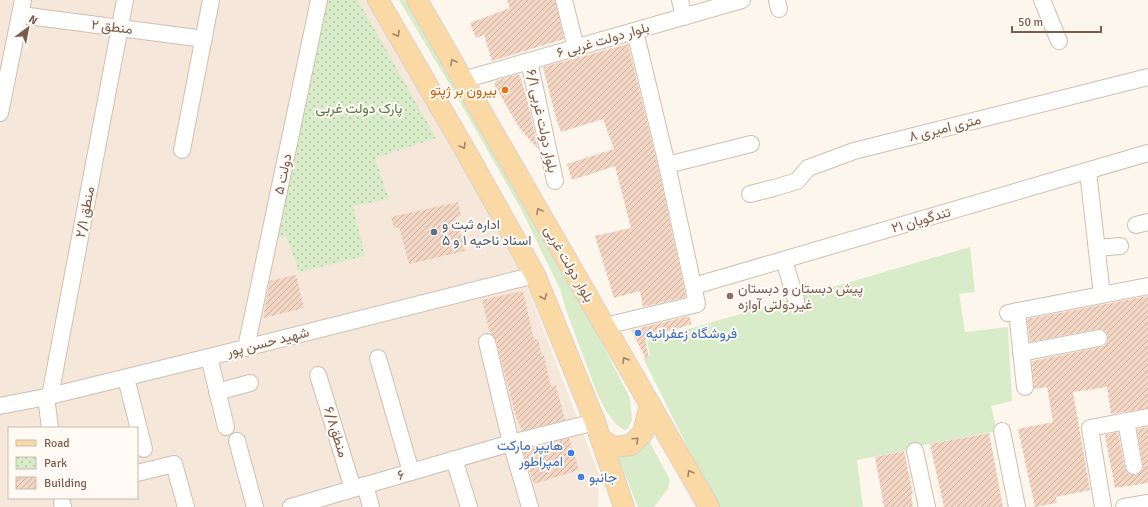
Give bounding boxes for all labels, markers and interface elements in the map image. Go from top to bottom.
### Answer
north arrow [8,8,48,48]
scale bar [1012,8,1101,34]
text: N [26,12,40,27]
text: 50 m [1018,15,1043,30]
street label: منطق ۲ [90,16,134,38]
street label: بلوار دولت غربی ۶ [555,19,651,61]
one-way arrow [393,30,400,37]
one-way arrow [451,59,458,66]
street label: بلوار دولت غربی ۶/۱ [523,68,561,174]
place label: بیرون بر ژپتو [430,82,497,100]
marker: بیرون بر ژپتو [500,85,510,95]
park label: پارک دولت غربی [316,100,402,118]
street label: ۸ متری امیری [907,111,983,145]
one-way arrow [458,142,465,149]
street label: ۵ دولت [270,152,296,196]
street label: منطق ۲/۱ [72,185,98,239]
street label: ۲۱ تندگویان [889,203,953,237]
one-way arrow [536,208,543,215]
place label: اداره ثبت و اسناد ناحیه ۱ و ۵ [442,216,532,249]
street label: بلوار دولت غربی [540,223,598,305]
marker: اداره ثبت و اسناد ناحیه ۱ و ۵ [429,227,439,237]
place label: پیش دبستان و دبستان غیردولتی آوازه [738,280,863,313]
marker: پیش دبستان و دبستان غیردولتی آوازه [725,291,735,301]
one-way arrow [539,293,547,301]
street label: شهید حسن پور [224,324,311,362]
place label: فروشگاه زعفرانیه [646,325,737,342]
marker: فروشگاه زعفرانیه [633,328,643,338]
one-way arrow [622,357,629,365]
street label: منطق۶/۸ [320,405,352,459]
legend [8,427,138,499]
text: Road [44,436,70,451]
place label: هایپر مارکت امپراطور [497,437,563,471]
one-way arrow [631,438,638,445]
marker: هایپر مارکت امپراطور [566,448,576,458]
text: Park [44,456,67,471]
street label: ۶ [395,466,407,484]
place label: جانبو [589,469,617,486]
one-way arrow [687,470,694,477]
marker: جانبو [576,472,586,482]
text: Building [44,476,87,491]

